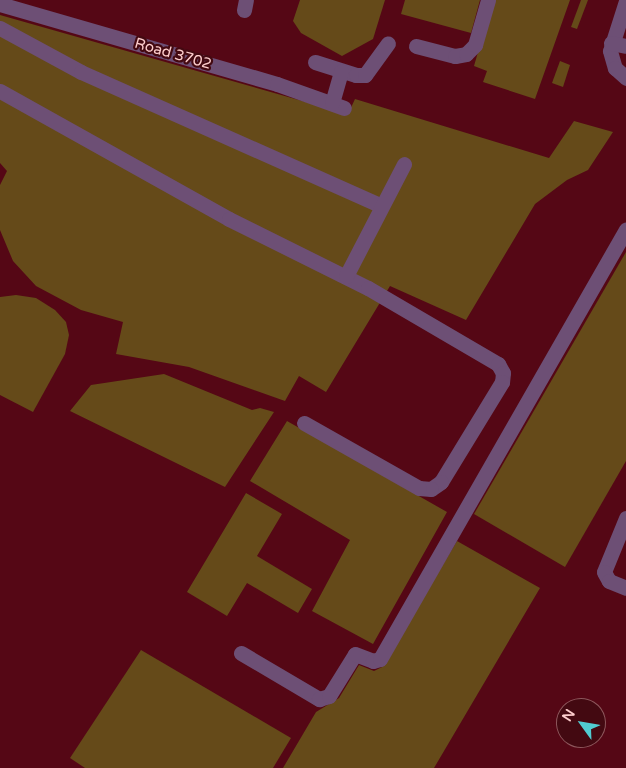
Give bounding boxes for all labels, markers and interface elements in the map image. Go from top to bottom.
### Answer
street label: Road 3702 [132,34,214,74]
north arrow [556,698,606,748]
text: N [559,706,579,725]

